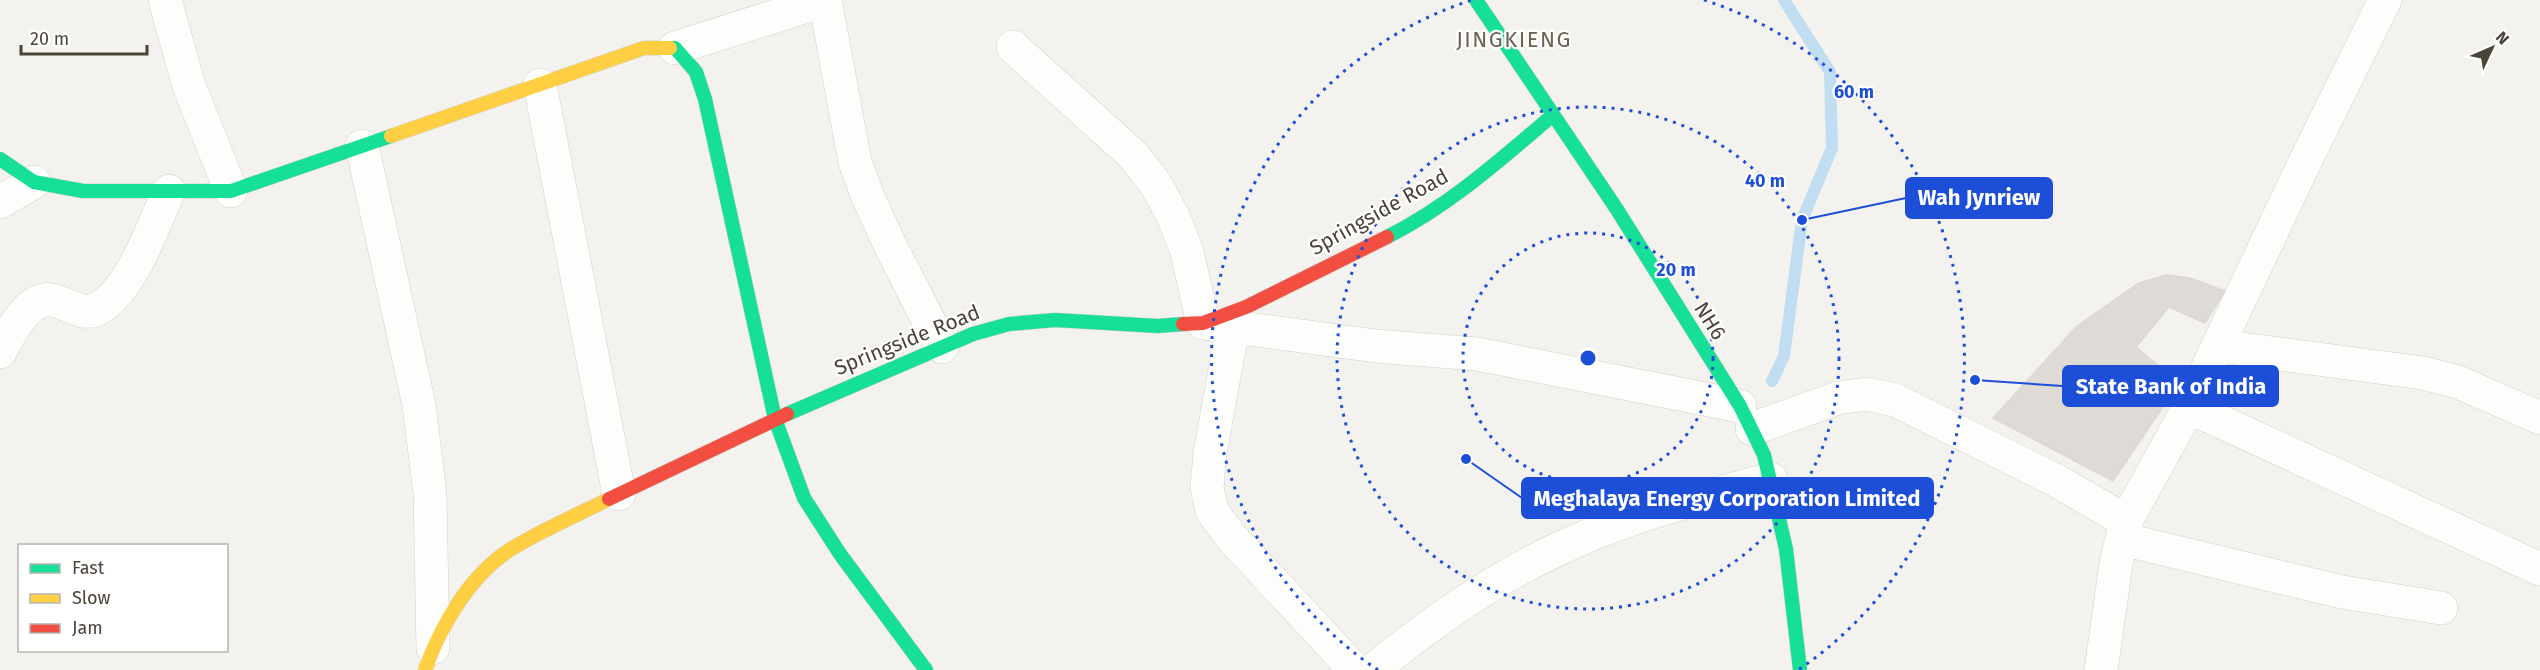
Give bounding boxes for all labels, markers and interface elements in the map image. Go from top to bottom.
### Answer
scale bar [21,18,147,56]
north arrow [2462,18,2522,78]
district label: JINGKIENG [1456,26,1572,53]
text: 20 m [30,28,69,50]
text: N [2492,28,2513,48]
text: 60 m [1834,81,1874,103]
street label: Springside Road [1305,163,1453,261]
text: 40 m [1745,170,1785,192]
callout: Wah Jynriew [1906,178,2052,218]
text: Wah Jynriew [1918,184,2041,211]
text: 20 m [1656,259,1696,281]
street label: NH6 [1688,297,1732,345]
street label: Springside Road [830,299,984,381]
centre of rings [1578,348,1598,368]
callout: State Bank of India [2063,366,2278,406]
text: State Bank of India [2076,373,2266,400]
callout: Meghalaya Energy Corporation Limited [1522,478,1933,518]
text: Meghalaya Energy Corporation Limited [1533,485,1921,512]
legend [18,544,228,652]
text: Fast [72,557,105,579]
text: Slow [72,587,111,609]
text: Jam [72,617,103,639]

